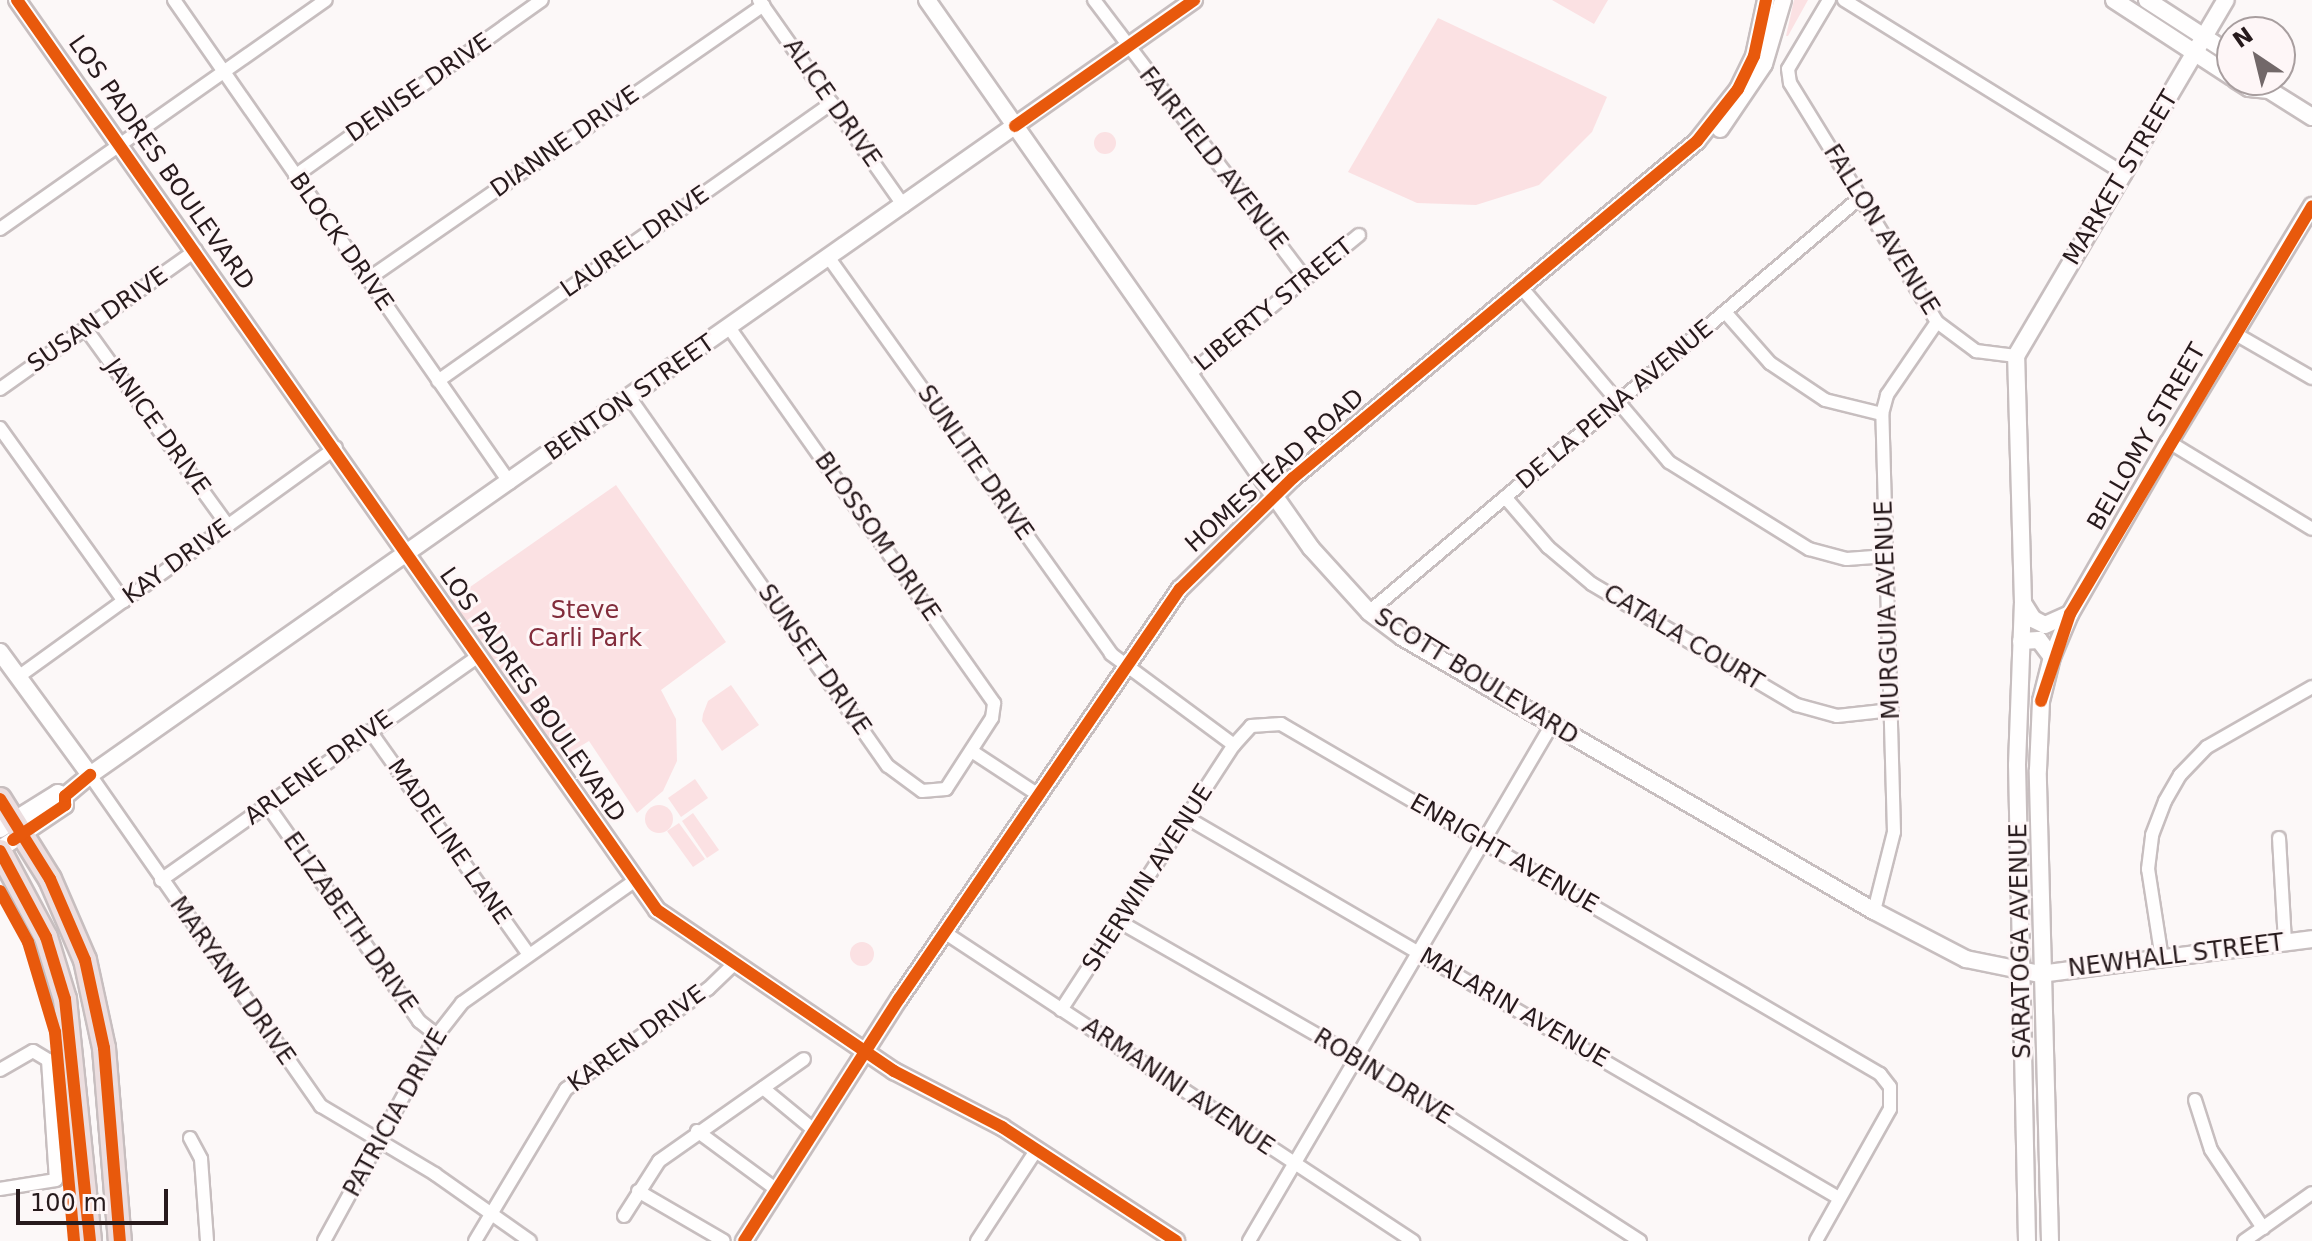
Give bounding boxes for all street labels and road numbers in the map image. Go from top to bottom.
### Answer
street label: DENISE DRIVE [341,27,497,149]
street label: LOS PADRES BOULEVARD [62,30,260,296]
street label: ALICE DRIVE [777,33,887,173]
street label: FAIRFIELD AVENUE [1133,62,1293,256]
street label: DIANNE DRIVE [485,80,645,204]
street label: MARKET STREET [2058,85,2184,271]
street label: FALLON AVENUE [1817,139,1945,321]
street label: BLOCK DRIVE [283,167,399,317]
street label: LAUREL DRIVE [555,180,715,304]
street label: LIBERTY STREET [1189,232,1359,378]
street label: SUSAN DRIVE [22,261,174,379]
street label: DE LA PENA AVENUE [1511,314,1719,496]
street label: BENTON STREET [540,329,720,467]
street label: BELLOMY STREET [2082,338,2212,536]
street label: JANICE DRIVE [98,353,216,501]
street label: SUNLITE DRIVE [911,380,1039,546]
street label: HOMESTEAD ROAD [1180,383,1370,559]
street label: BLOSSOM DRIVE [808,447,946,627]
street label: MURGUIA AVENUE [1870,500,1906,720]
street label: KAY DRIVE [118,513,236,611]
street label: LOS PADRES BOULEVARD [433,562,631,828]
street label: SUNSET DRIVE [751,579,877,741]
street label: CATALA COURT [1598,579,1768,697]
street label: SCOTT BOULEVARD [1369,603,1583,751]
street label: ARLENE DRIVE [239,705,399,831]
street label: MADELINE LANE [381,754,517,930]
street label: SHERWIN AVENUE [1077,779,1219,977]
street label: ENRIGHT AVENUE [1405,788,1603,920]
street label: SARATOGA AVENUE [2005,823,2037,1059]
street label: ELIZABETH DRIVE [277,827,423,1019]
street label: MARYANN DRIVE [163,891,301,1071]
street label: NEWHALL STREET [2066,928,2286,984]
street label: MALARIN AVENUE [1414,942,1614,1074]
street label: KAREN DRIVE [563,979,711,1099]
street label: ARMANINI AVENUE [1077,1012,1279,1162]
street label: ROBIN DRIVE [1308,1023,1458,1131]
street label: PATRICIA DRIVE [338,1024,454,1202]

